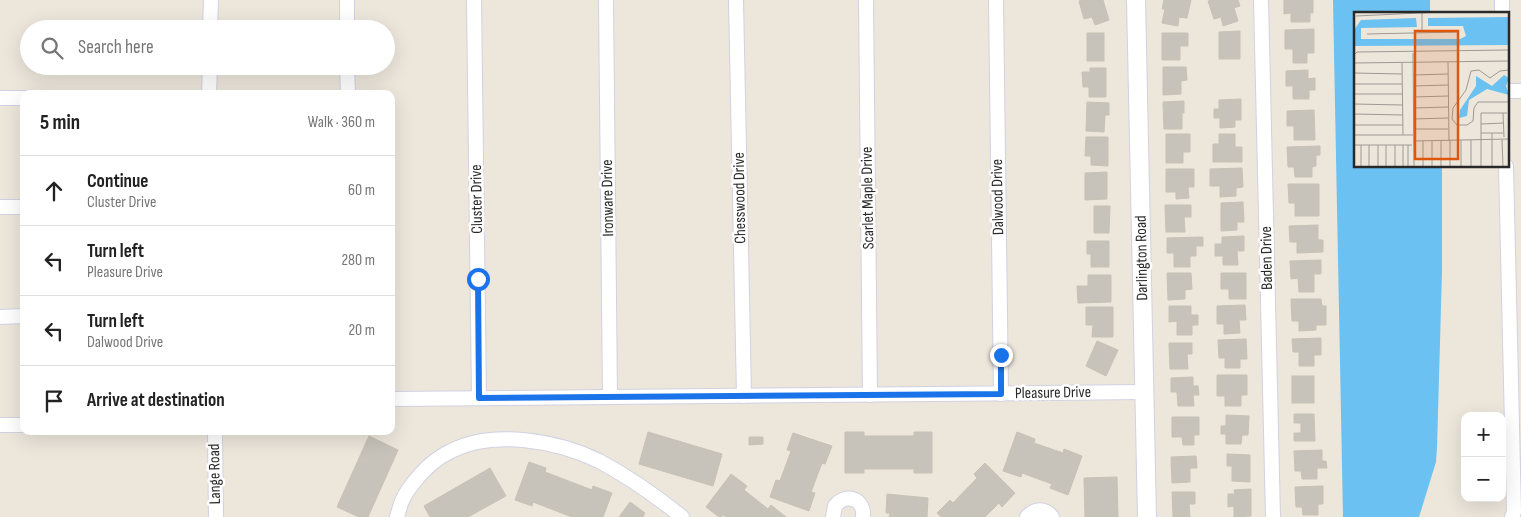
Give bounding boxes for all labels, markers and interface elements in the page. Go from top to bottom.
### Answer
inset map [1354,12,1508,168]
search box [20,20,395,75]
icon: search [38,34,66,62]
text: Search here [78,36,154,59]
text: 5 min [40,110,80,135]
text: Walk · 360 m [308,113,375,132]
street label: Scarlet Maple Drive [858,146,878,250]
street label: Chesswood Drive [730,152,750,244]
street label: Ironware Drive [598,159,618,237]
street label: Dalwood Drive [988,159,1008,235]
street label: Cluster Drive [467,164,487,234]
text: Continue [87,170,148,193]
icon: ahead [40,177,68,205]
text: 60 m [348,181,375,200]
text: Cluster Drive [87,193,156,212]
street label: Darlington Road [1132,215,1152,301]
street label: Baden Drive [1257,226,1277,290]
text: Turn left [87,240,144,263]
icon: left [40,247,68,275]
text: 280 m [341,251,375,270]
text: Pleasure Drive [87,263,163,282]
route start [467,268,490,291]
text: Turn left [87,310,144,333]
icon: left [40,317,68,345]
text: 20 m [348,321,375,340]
text: Dalwood Drive [87,333,163,352]
route end [990,344,1013,367]
street label: Pleasure Drive [1015,383,1091,403]
icon: arrive [40,387,68,415]
text: Arrive at destination [87,389,225,412]
map controls [1461,412,1506,502]
button: + [1461,412,1506,457]
street label: Lange Road [205,443,225,505]
button: − [1461,457,1506,502]

